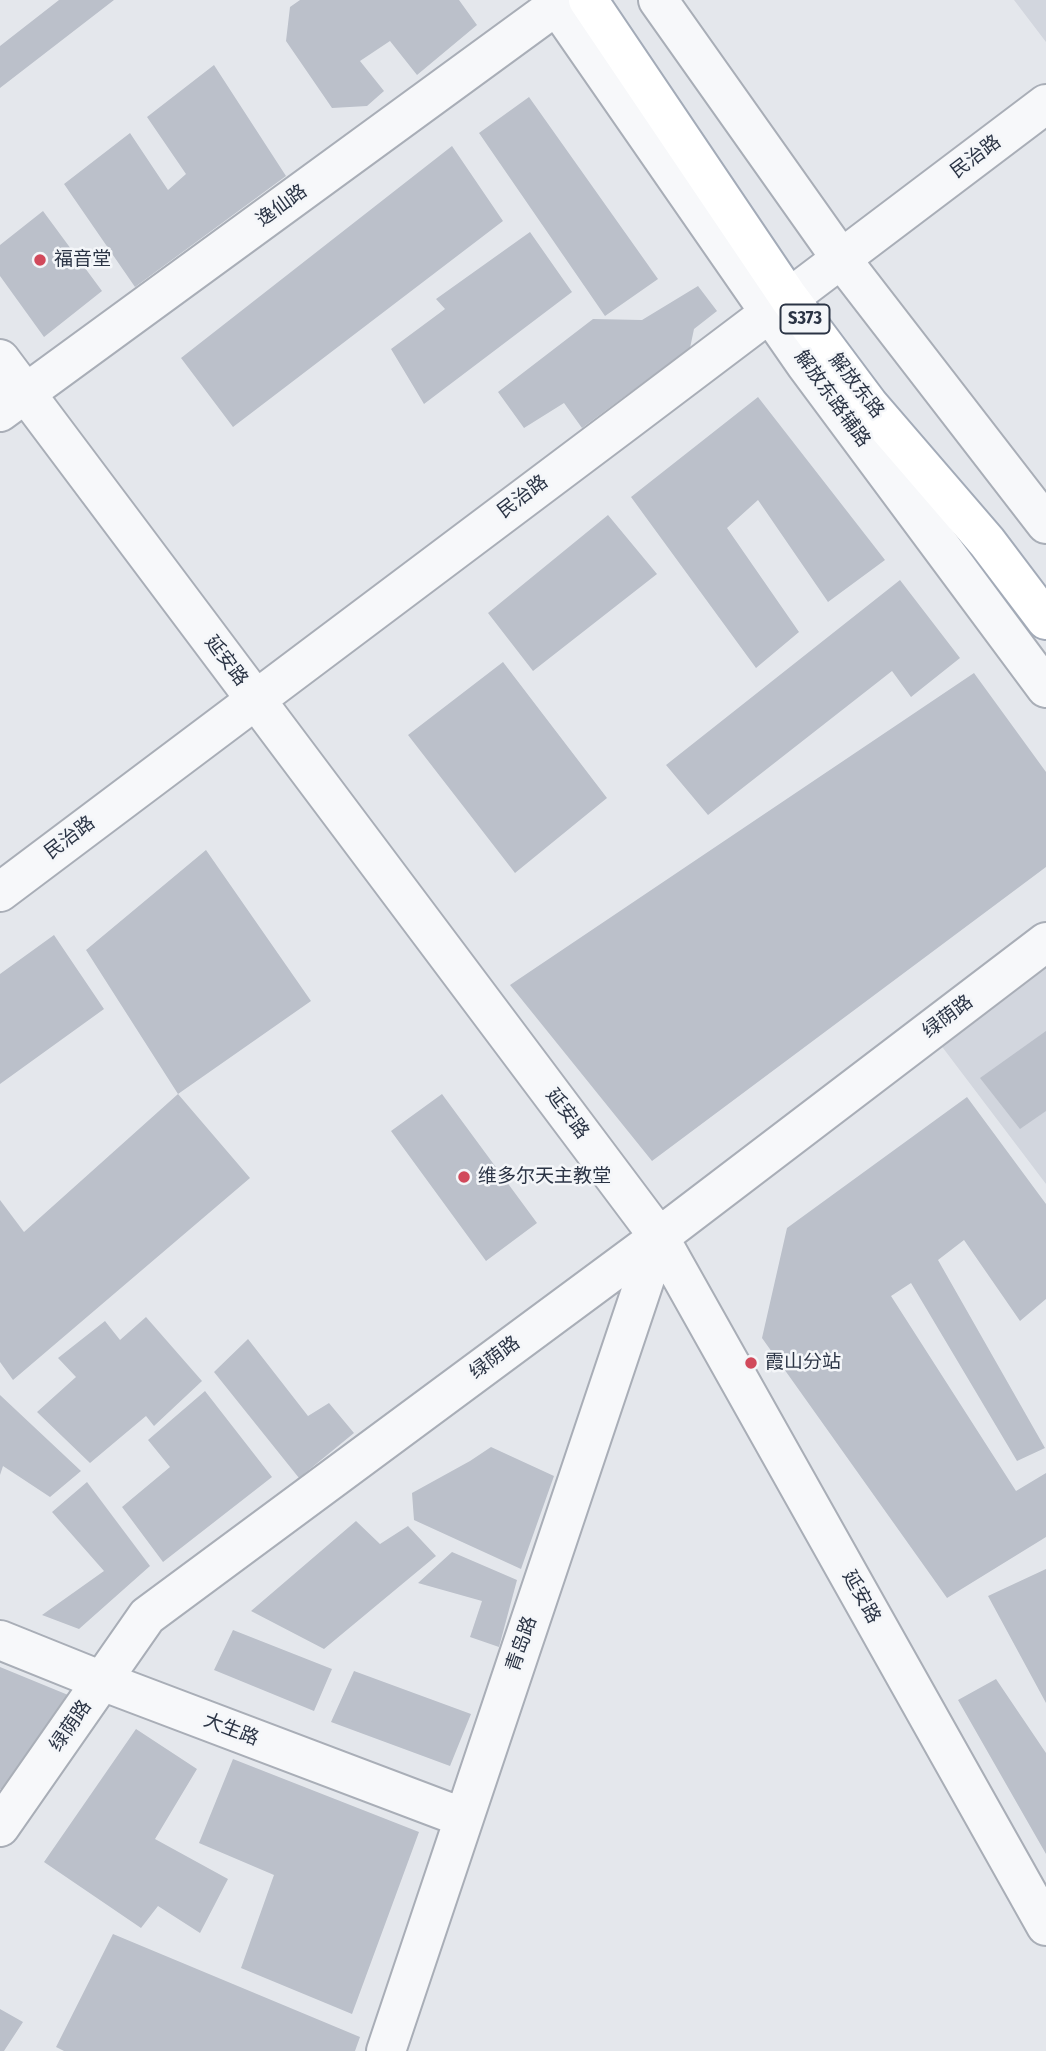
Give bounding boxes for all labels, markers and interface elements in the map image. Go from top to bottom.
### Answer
street label: 民治路 [946,131,1006,183]
street label: 逸仙路 [252,180,312,232]
place label: 福音堂 [54,249,111,271]
marker: 福音堂 [32,252,48,268]
road number: S373 [780,304,830,334]
street label: 解放东路辅路 [789,346,875,452]
street label: 解放东路 [824,349,888,423]
street label: 民治路 [493,471,553,523]
street label: 延安路 [200,631,252,691]
street label: 民治路 [40,812,100,864]
street label: 绿荫路 [918,991,978,1043]
street label: 延安路 [541,1084,593,1144]
place label: 维多尔天主教堂 [478,1166,611,1188]
marker: 维多尔天主教堂 [456,1169,472,1185]
street label: 绿荫路 [465,1332,525,1384]
place label: 霞山分站 [765,1352,841,1374]
marker: 霞山分站 [743,1355,759,1371]
street label: 延安路 [837,1567,885,1627]
street label: 青岛路 [502,1613,542,1675]
street label: 绿荫路 [45,1696,97,1756]
street label: 大生路 [200,1709,262,1751]

